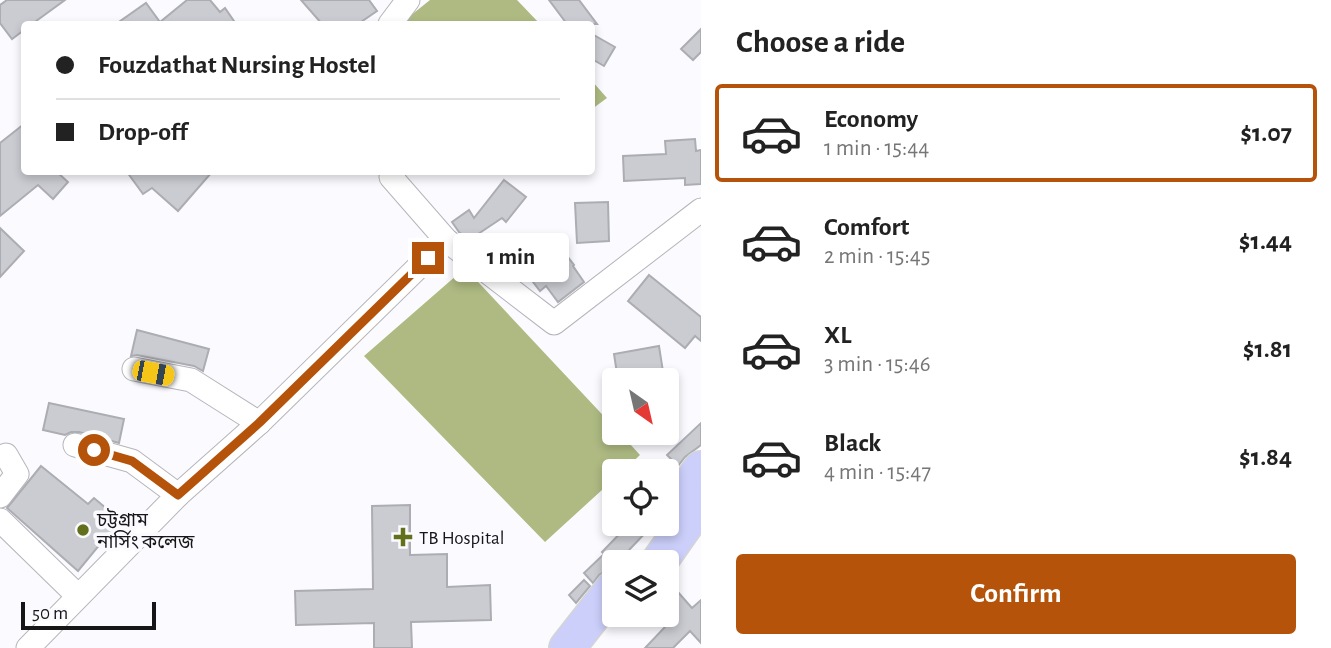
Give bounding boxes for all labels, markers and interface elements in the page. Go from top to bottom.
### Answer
text: Choose a ride [736,26,905,58]
text: Fouzdathat Nursing Hostel [98,52,376,78]
icon: car [740,102,803,165]
text: Economy [824,106,918,132]
text: Drop-off [98,119,187,145]
text: $1.07 [1240,120,1292,146]
text: 1 min · 15:44 [824,137,929,160]
icon: car [740,210,803,273]
text: Comfort [824,214,909,240]
text: $1.44 [1239,228,1292,254]
callout: 1 min [452,233,568,282]
route end [412,242,444,274]
text: 2 min · 15:45 [824,245,930,268]
text: 1 min [487,246,535,269]
icon: car [740,318,803,381]
text: XL [824,322,851,348]
text: $1.81 [1243,336,1292,362]
text: 3 min · 15:46 [824,353,931,376]
car [131,359,176,387]
north arrow [602,368,679,444]
map controls [602,368,679,627]
icon: car [740,426,803,489]
text: Black [824,430,881,456]
route start [78,434,110,466]
text: $1.84 [1239,444,1292,470]
button: locate [602,459,679,536]
text: 4 min · 15:47 [824,461,931,484]
place label: চট্টগ্রাম নার্সিং কলেজ [96,508,195,552]
marker: চট্টগ্রাম নার্সিং কলেজ [75,522,91,538]
marker: TB Hospital [393,527,413,547]
place label: TB Hospital [419,529,504,548]
button: layers [602,550,679,627]
button: Confirm [736,554,1296,634]
scale bar [21,599,156,631]
text: 50 m [32,604,68,623]

